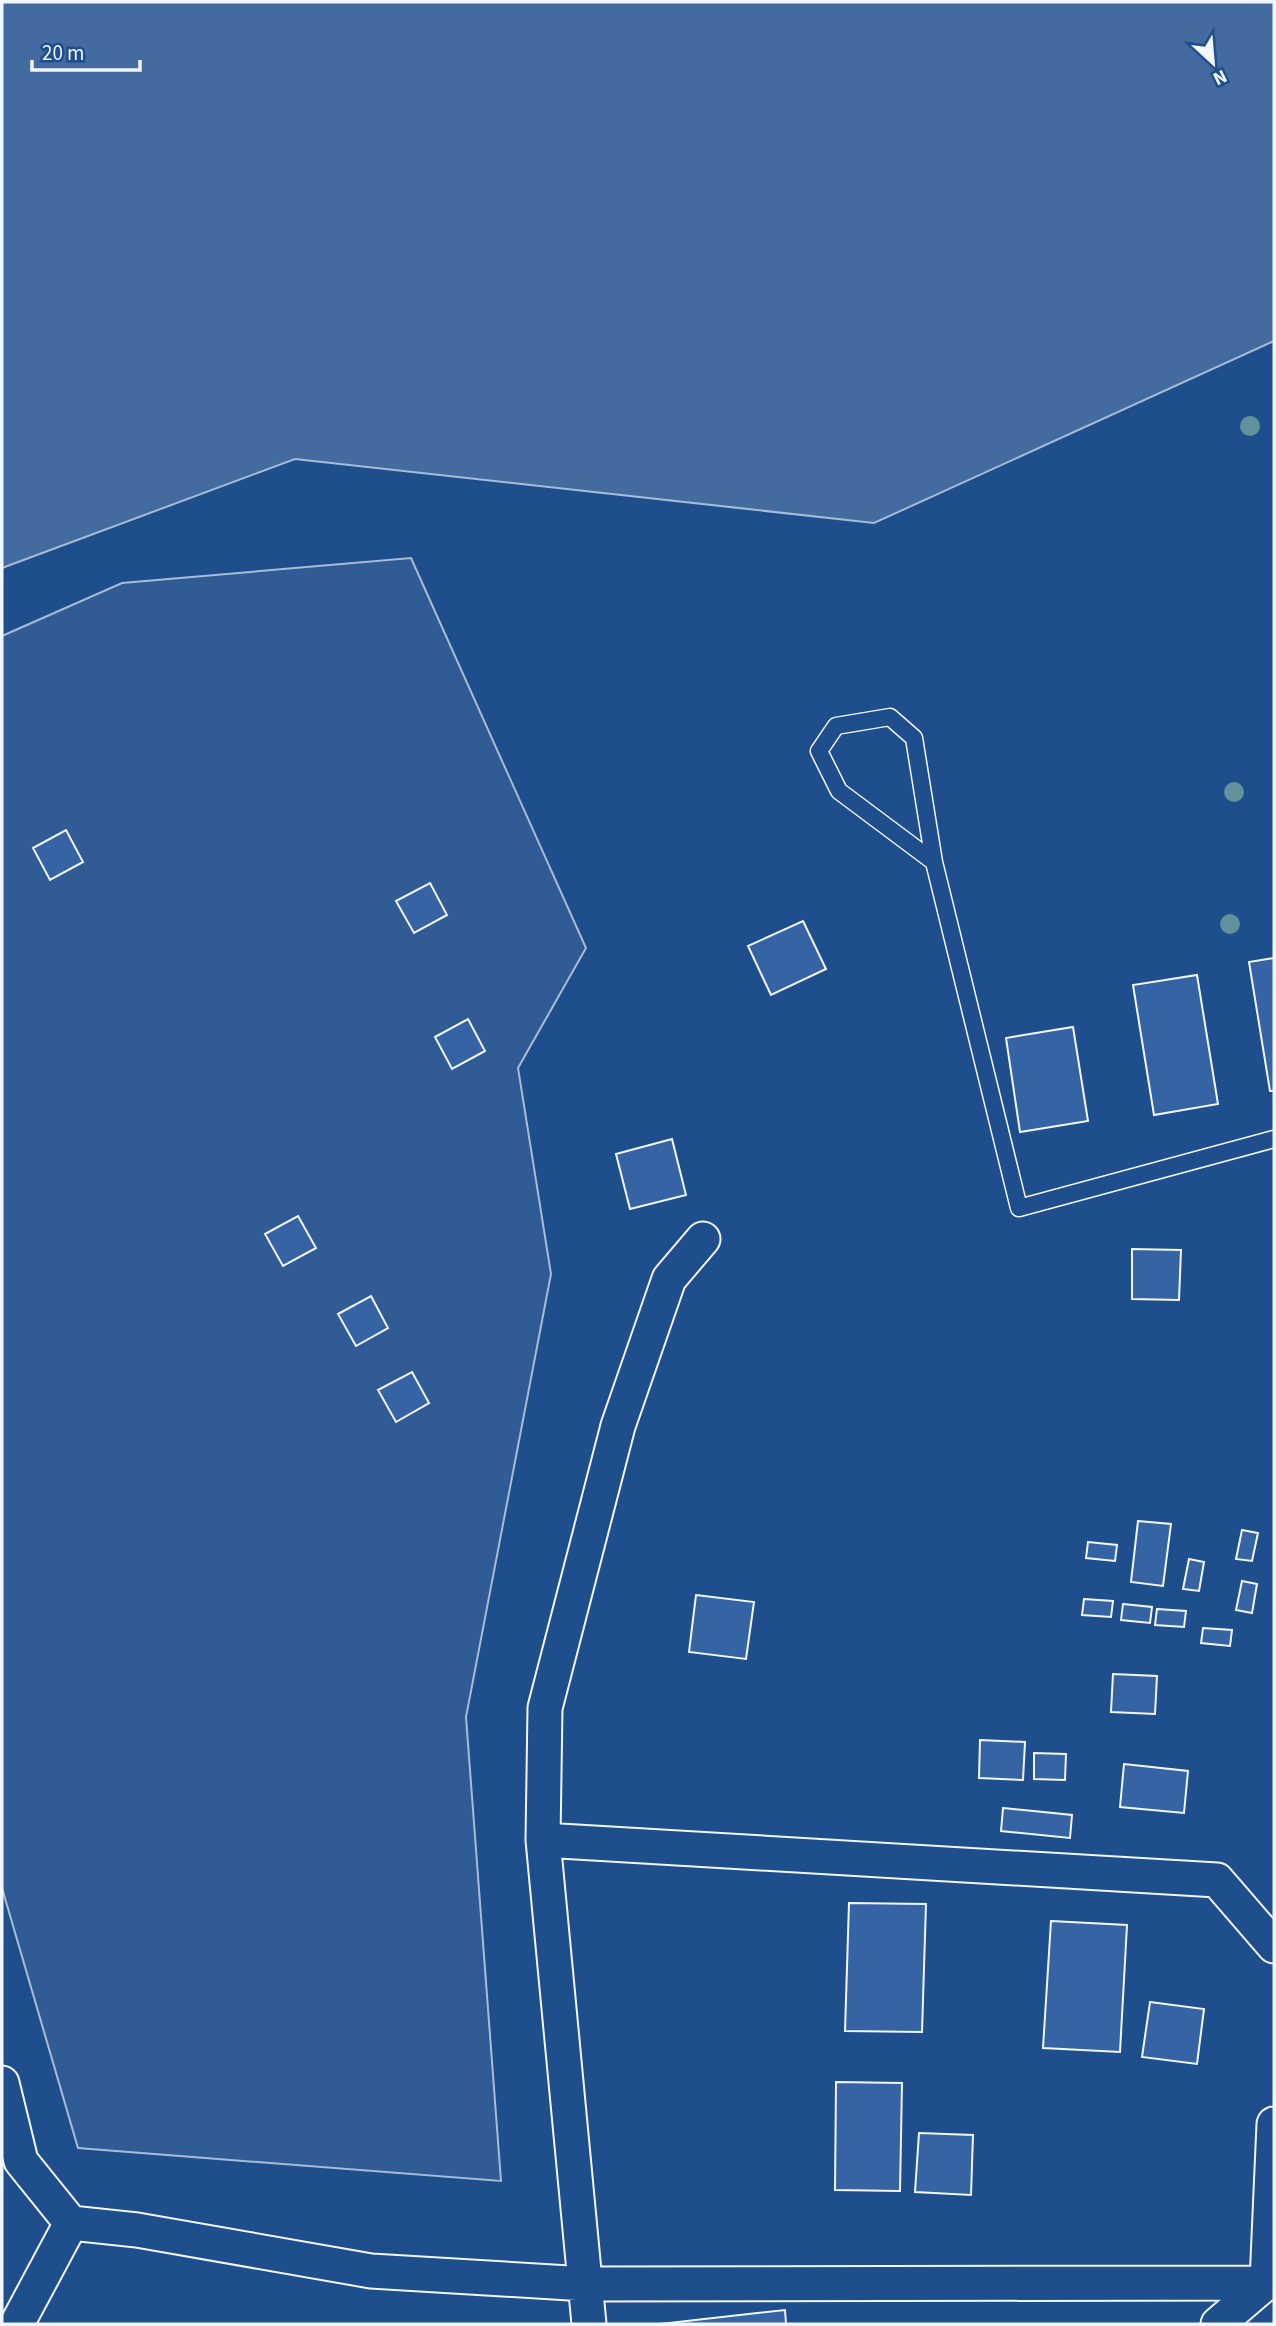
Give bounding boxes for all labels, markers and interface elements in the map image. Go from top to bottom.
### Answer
scale bar [32,28,140,72]
north arrow [1178,28,1248,98]
text: 20 m [42,38,84,68]
text: N [1208,62,1231,92]

